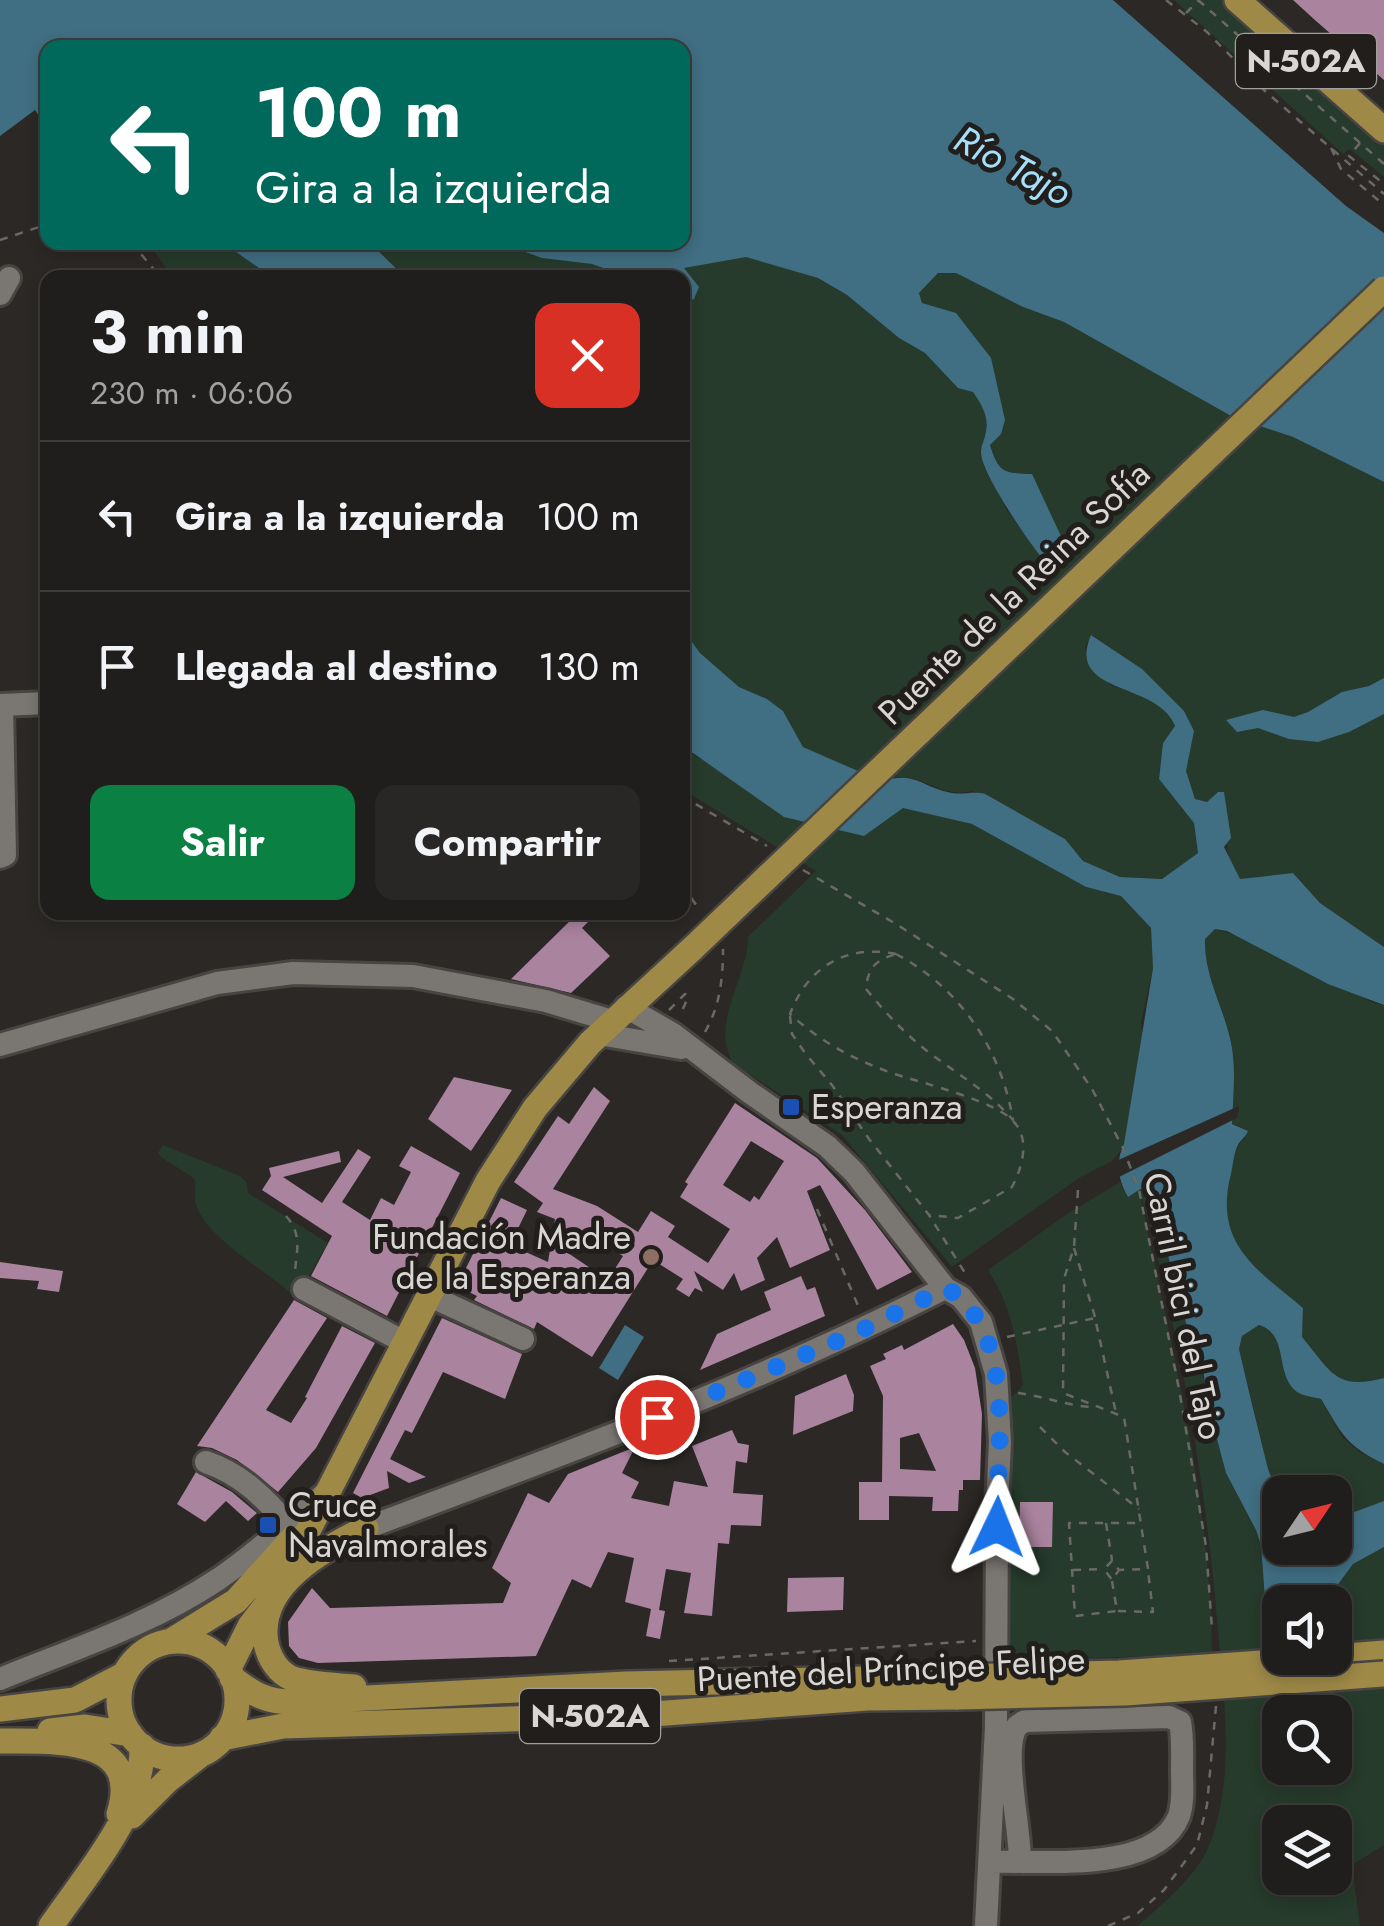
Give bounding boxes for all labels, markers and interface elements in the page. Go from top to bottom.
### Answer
road number: N-502A [1236,34,1376,88]
text: 100 m [255,62,462,163]
icon: left [90,80,220,210]
water label: Río Tajo [945,111,1081,219]
text: Gira a la izquierda [255,155,611,220]
text: 3 min [90,289,246,376]
button: close [535,303,640,408]
text: 230 m · 06:06 [90,370,293,416]
street label: Puente de la Reina Sofía [867,450,1161,736]
icon: left [90,489,145,544]
text: Gira a la izquierda [175,489,505,544]
text: 100 m [536,489,640,544]
icon: arrive [90,639,145,694]
text: Llegada al destino [175,639,498,694]
text: 130 m [538,639,640,694]
button: Salir [90,785,355,900]
button: Compartir [375,785,640,900]
place label: Esperanza [811,1082,962,1132]
marker: Esperanza [780,1096,802,1118]
street label: Carril bici del Tajo [1131,1168,1237,1444]
place label: Fundación Madre de la Esperanza [372,1212,631,1302]
marker: Fundación Madre de la Esperanza [640,1246,662,1268]
pin [615,1375,700,1460]
icon: arrive [630,1390,685,1445]
position arrow [945,1475,1049,1579]
north arrow [1262,1475,1352,1565]
map controls [1262,1475,1352,1895]
place label: Cruce Navalmorales [288,1480,488,1570]
marker: Cruce Navalmorales [257,1514,279,1536]
button: sound [1262,1585,1352,1675]
street label: Puente del Príncipe Felipe [696,1634,1086,1704]
road number: N-502A [520,1689,660,1743]
button: search [1262,1695,1352,1785]
button: layers [1262,1805,1352,1895]

